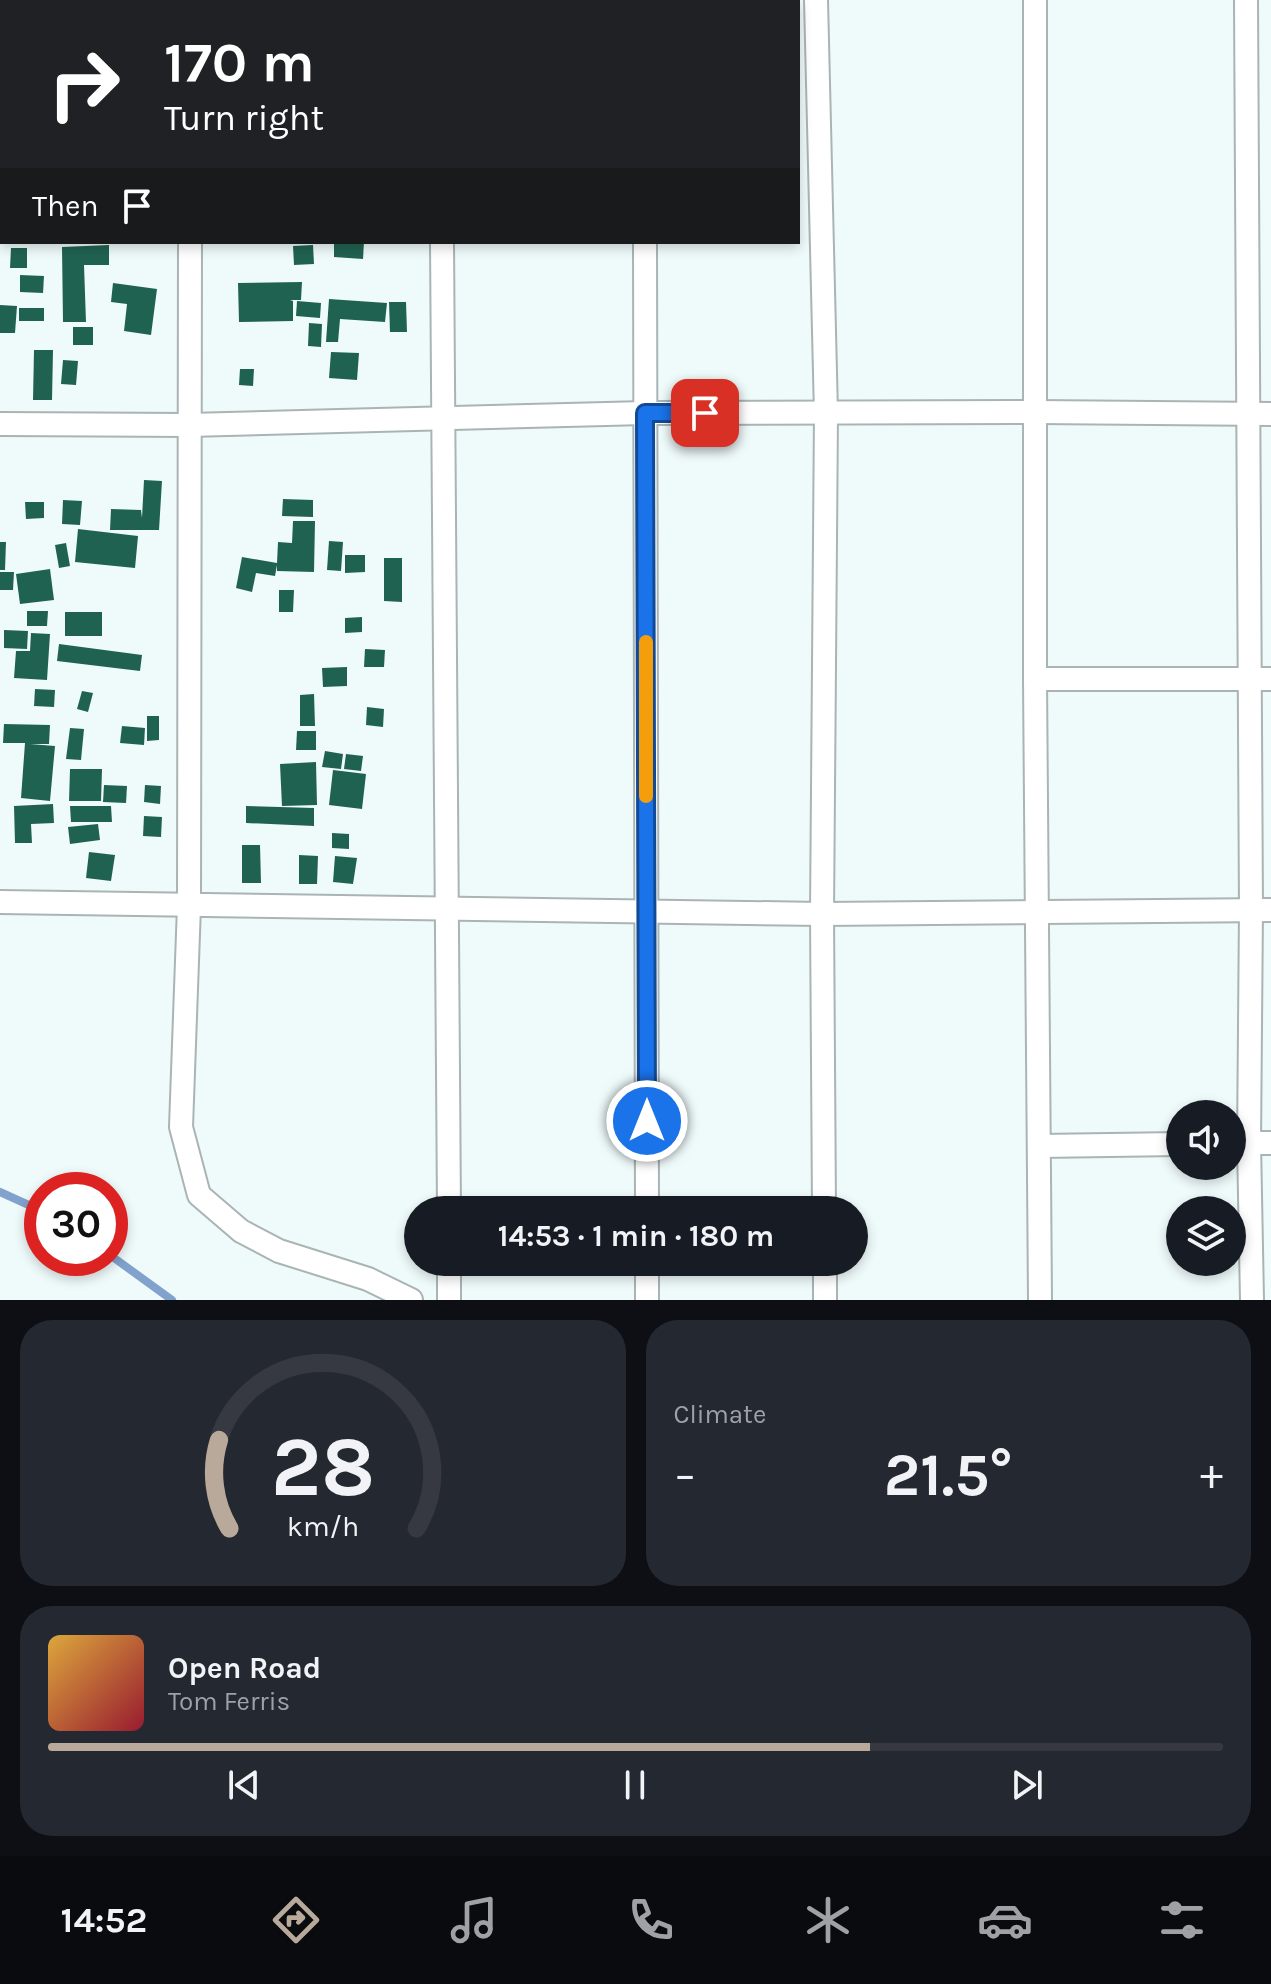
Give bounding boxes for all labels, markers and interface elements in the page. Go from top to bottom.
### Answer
text: 170 m [164,30,315,95]
icon: right [32,32,136,136]
text: Turn right [164,97,324,139]
icon: arrive [115,184,159,228]
text: Then [32,188,99,224]
pin [671,379,739,447]
icon: arrive [683,391,727,435]
position arrow [605,1079,689,1163]
map controls [1166,1100,1246,1276]
button: sound [1166,1100,1246,1180]
speed limit sign: 30 [24,1172,128,1276]
button: layers [1166,1196,1246,1276]
text: 14:53 · 1 min · 180 m [498,1218,774,1254]
text: Climate [674,1399,766,1430]
text: 28 [271,1419,375,1516]
text: 21.5° [884,1440,1013,1510]
text: − [674,1449,697,1500]
text: + [1200,1449,1223,1500]
text: km/h [287,1510,359,1543]
text: Open Road [168,1650,321,1686]
text: Tom Ferris [168,1686,290,1717]
icon: previous [222,1763,266,1807]
icon: pause [613,1763,657,1807]
icon: next [1005,1763,1049,1807]
icon: directions [268,1892,324,1948]
icon: music [446,1892,502,1948]
icon: phone [623,1892,679,1948]
icon: climate [800,1892,856,1948]
icon: car [977,1892,1033,1948]
icon: filters [1154,1892,1210,1948]
text: 14:52 [61,1899,147,1941]

